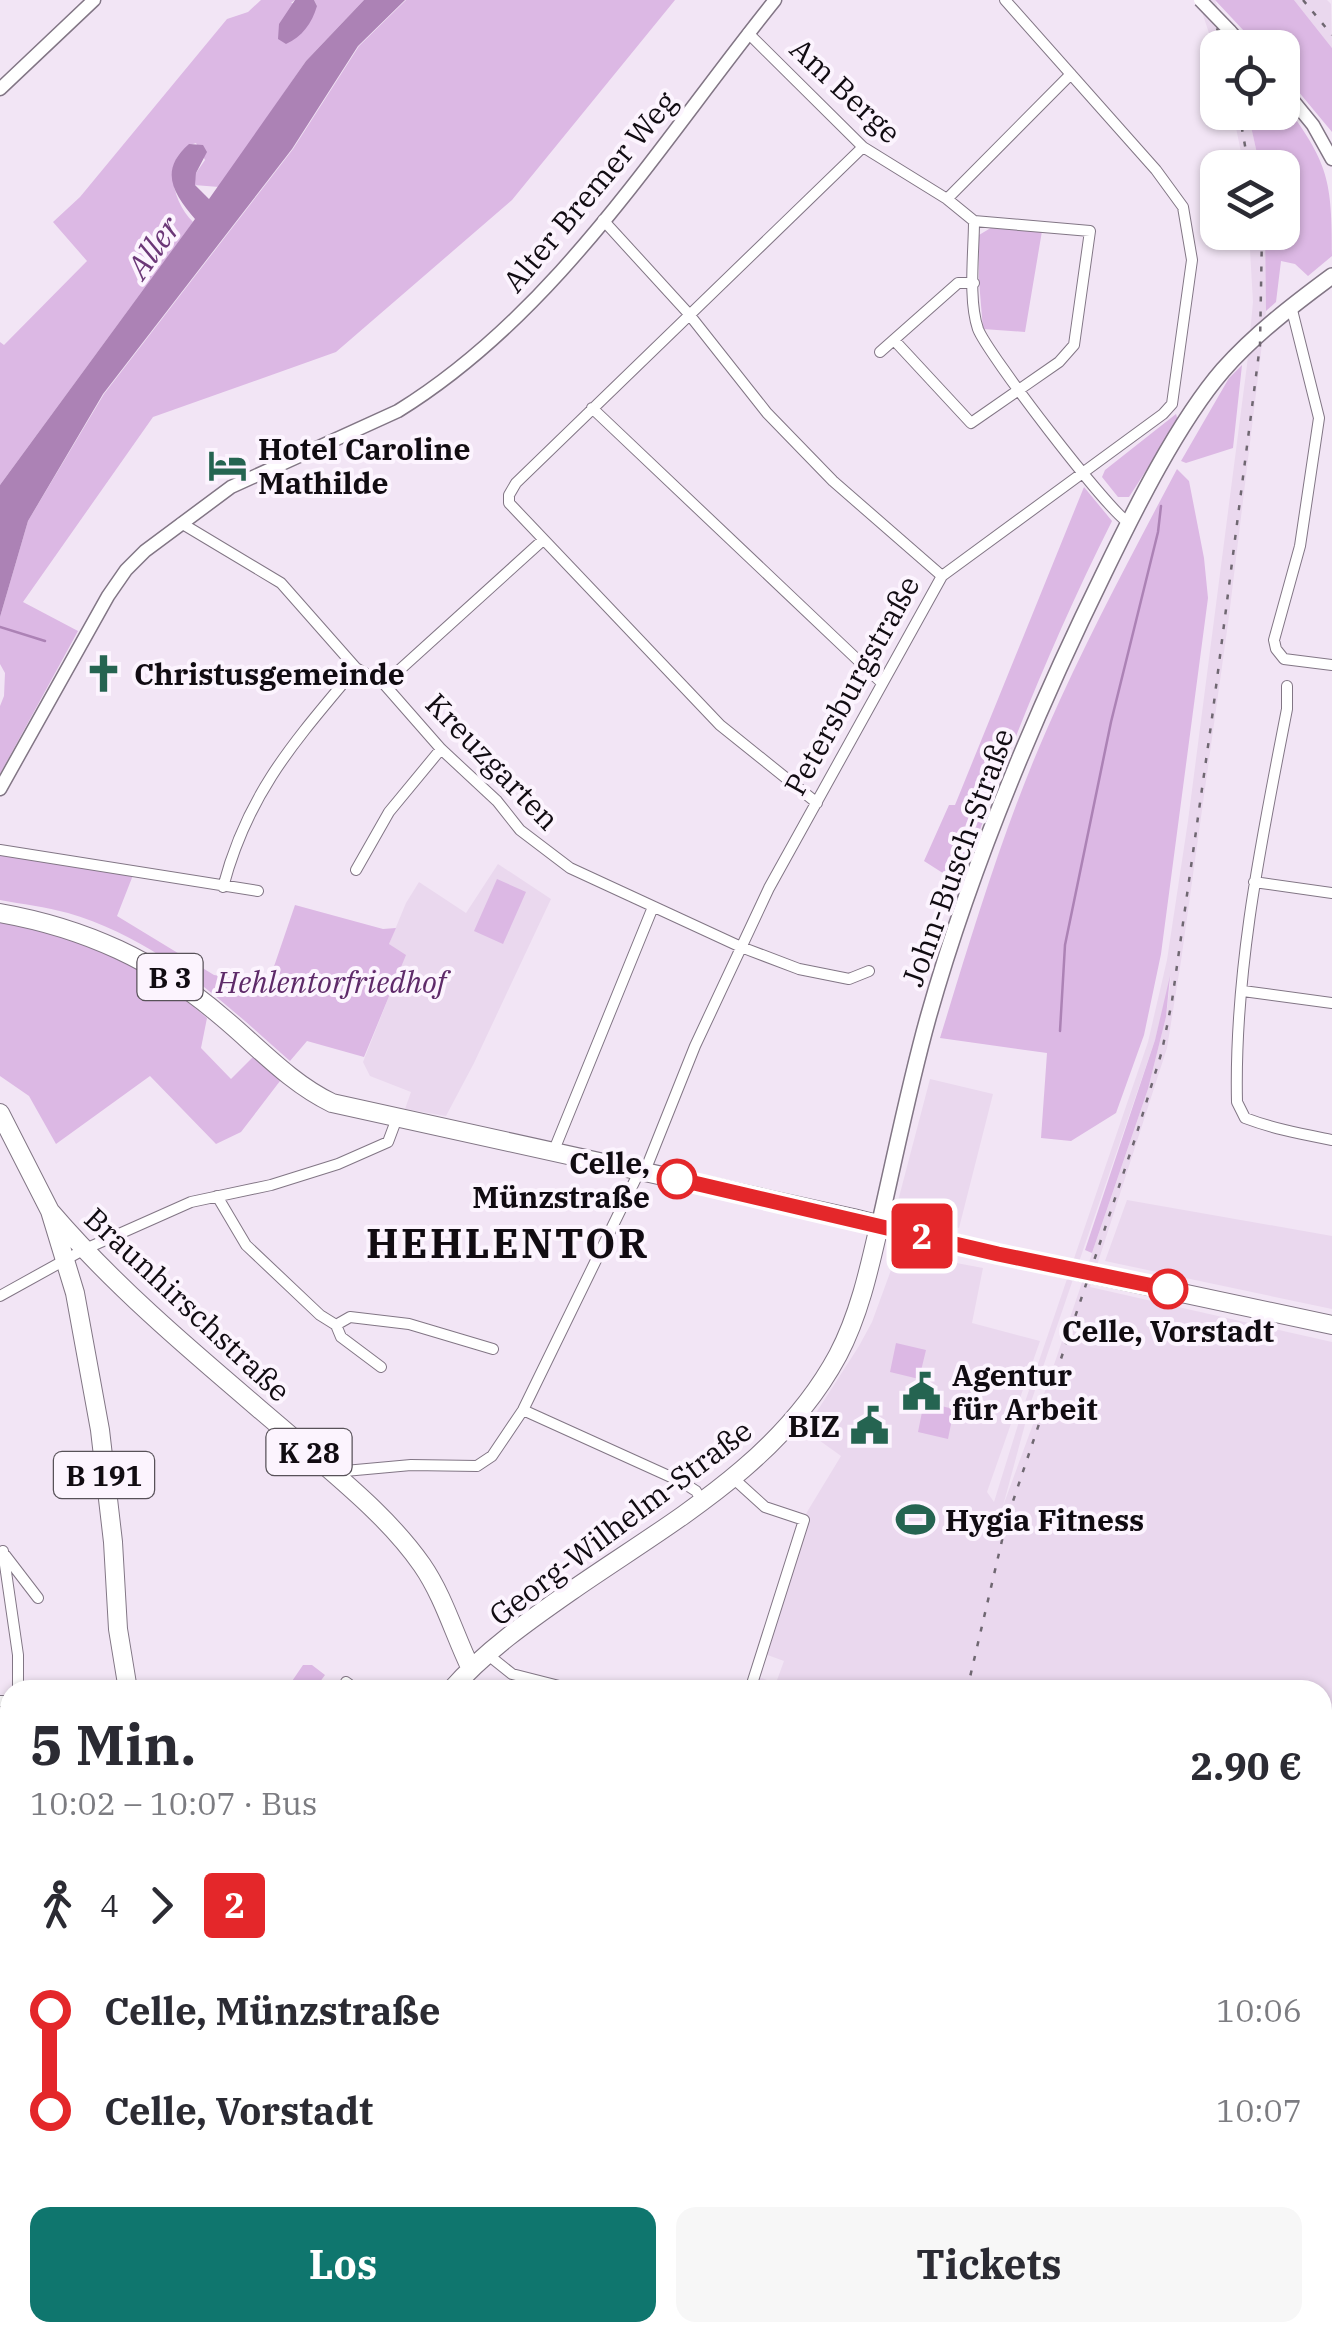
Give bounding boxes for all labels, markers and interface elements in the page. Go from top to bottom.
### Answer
street label: Am Berge [782,29,910,151]
map controls [1200,30,1300,250]
button: locate [1200,30,1300,130]
street label: Alter Bremer Weg [493,82,685,300]
button: layers [1200,150,1300,250]
water label: Aller [115,207,190,288]
place label: Hotel Caroline Mathilde [258,429,470,502]
hotel icon: Hotel Caroline Mathilde [207,444,249,486]
street label: Petersburgstraße [775,568,927,802]
church icon: Christusgemeinde [83,652,125,694]
place label: Christusgemeinde [134,654,405,693]
street label: Kreuzgarten [418,684,568,838]
street label: John-Busch-Straße [892,723,1022,991]
road number: B 3 [138,954,202,1000]
park label: Hehlentorfriedhof [215,962,452,1001]
place label: Celle, Münzstraße [472,1143,650,1216]
marker: Celle, Münzstraße [658,1160,696,1198]
street label: Braunhirschstraße [77,1198,299,1410]
line badge: 2 [890,1204,954,1268]
text: 2 [911,1213,933,1259]
district label: HEHLENTOR [366,1217,650,1269]
marker: Celle, Vorstadt [1149,1270,1187,1308]
place label: Celle, Vorstadt [1062,1311,1274,1350]
place label: Agentur für Arbeit [952,1355,1098,1428]
public building icon: Agentur für Arbeit [901,1370,943,1412]
public building icon: BIZ [849,1404,891,1446]
place label: BIZ [788,1406,840,1445]
street label: Georg-Wilhelm-Straße [481,1410,759,1634]
road number: K 28 [266,1429,352,1475]
road number: B 191 [54,1452,154,1498]
sports icon: Hygia Fitness [894,1498,936,1540]
place label: Hygia Fitness [945,1500,1144,1539]
text: 5 Min. [30,1709,196,1780]
text: 2.90 € [1190,1741,1302,1790]
text: 10:02 – 10:07 · Bus [30,1782,317,1824]
icon: walk [30,1878,85,1933]
icon: forward [134,1878,189,1933]
text: 2 [224,1882,245,1928]
text: 4 [100,1884,119,1926]
text: Celle, Münzstraße [104,1986,441,2035]
text: 10:06 [1216,1989,1302,2031]
text: Celle, Vorstadt [104,2086,373,2135]
text: 10:07 [1216,2089,1302,2131]
button: Los [30,2207,656,2322]
button: Tickets [676,2207,1302,2322]

